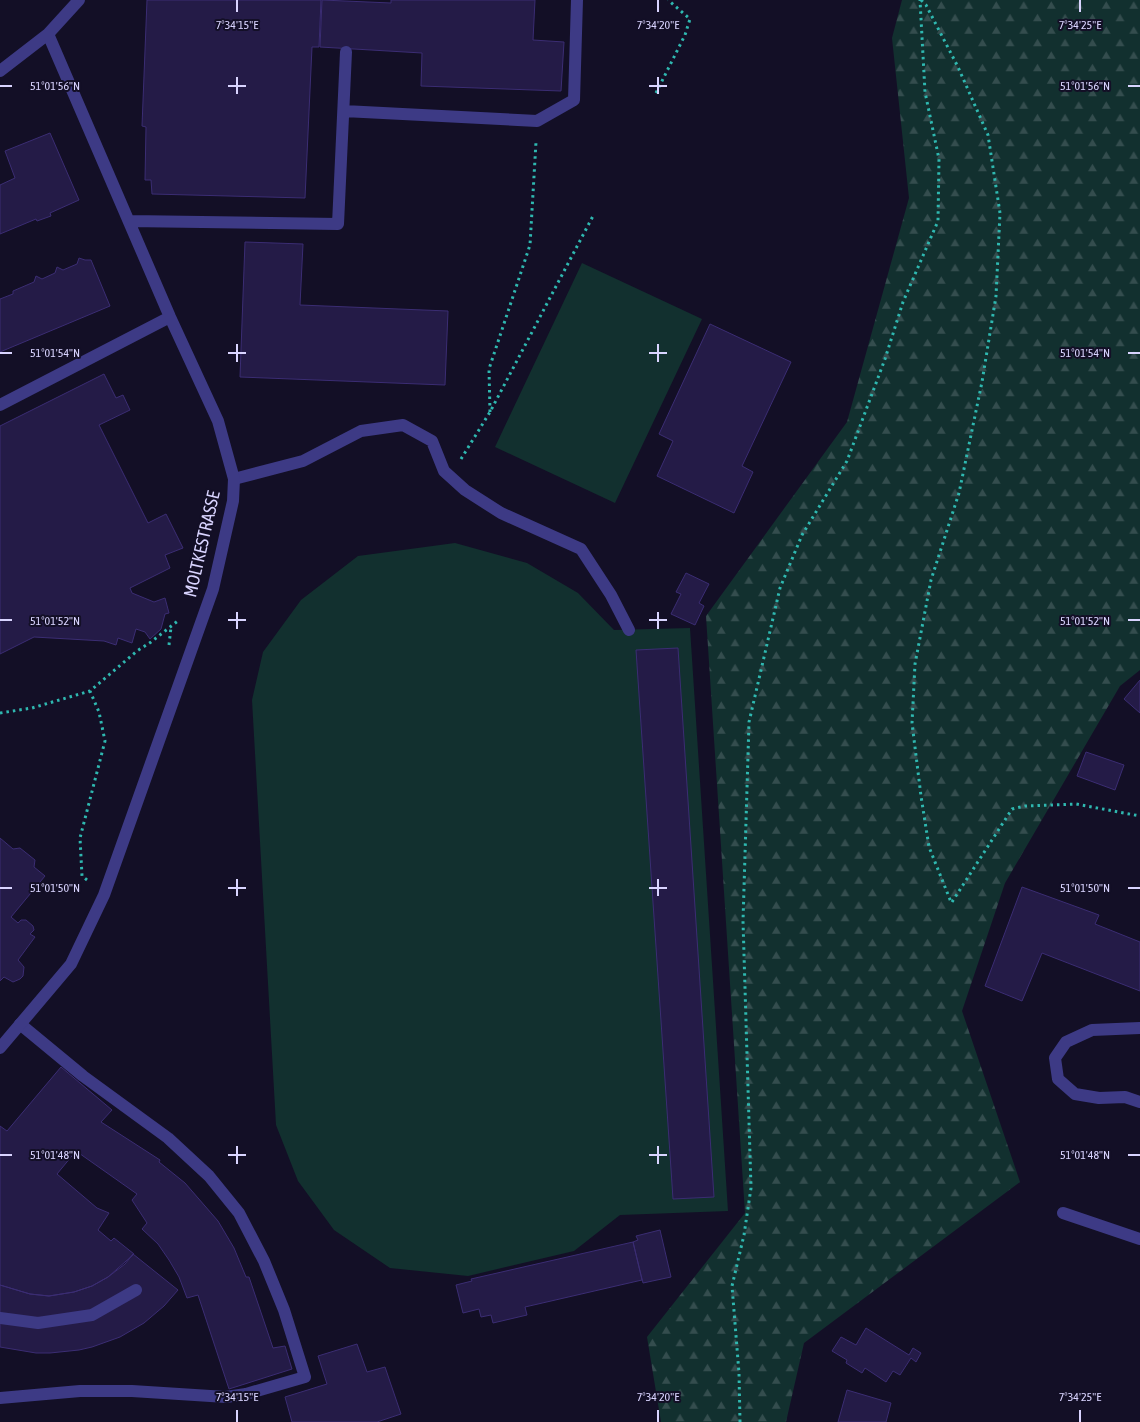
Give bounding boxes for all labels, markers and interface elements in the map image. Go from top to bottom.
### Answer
text: 7°34'15"E [216,18,258,32]
text: 7°34'20"E [637,18,679,32]
text: 7°34'25"E [1059,18,1101,32]
text: 51°01'56"N [30,79,80,93]
text: 51°01'56"N [1060,79,1110,93]
text: 51°01'54"N [30,346,80,360]
text: 51°01'54"N [1060,346,1110,360]
street label: MOLTKESTRASSE [179,488,224,599]
text: 51°01'52"N [30,614,80,628]
text: 51°01'52"N [1060,614,1110,628]
text: 51°01'50"N [30,881,80,895]
text: 51°01'50"N [1060,881,1110,895]
text: 51°01'48"N [30,1148,80,1162]
text: 51°01'48"N [1060,1148,1110,1162]
text: 7°34'15"E [216,1390,258,1404]
text: 7°34'20"E [637,1390,679,1404]
text: 7°34'25"E [1059,1390,1101,1404]

